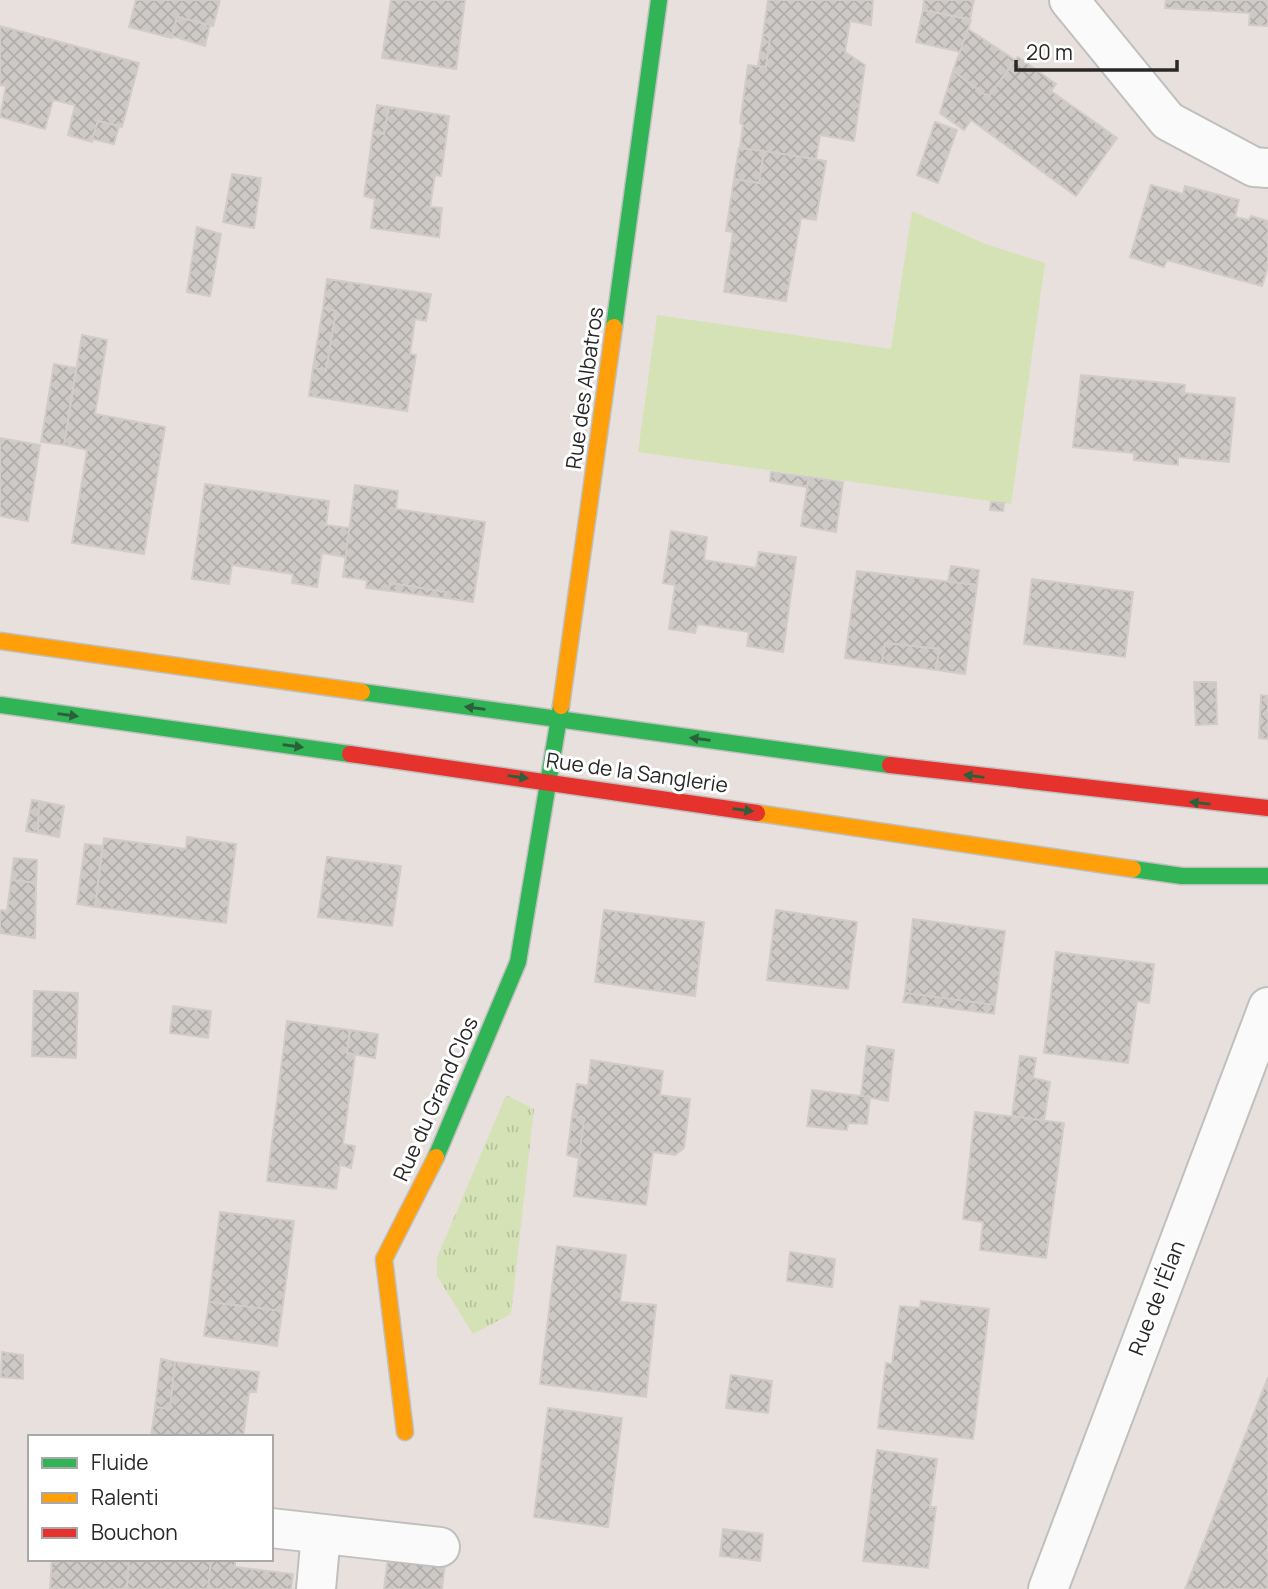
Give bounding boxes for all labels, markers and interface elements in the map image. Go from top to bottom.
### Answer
scale bar [1016,28,1177,72]
text: 20 m [1026,38,1073,66]
street label: Rue des Albatros [559,305,609,471]
one-way arrow [464,702,486,713]
one-way arrow [57,709,79,720]
one-way arrow [689,733,711,744]
one-way arrow [282,741,304,752]
street label: Rue de la Sanglerie [544,745,730,799]
one-way arrow [963,771,985,782]
one-way arrow [507,772,529,783]
one-way arrow [1189,797,1211,808]
one-way arrow [733,805,755,816]
street label: Rue du Grand Clos [386,1012,484,1185]
street label: Rue de l'Élan [1121,1236,1191,1359]
legend [28,1435,273,1561]
text: Fluide [91,1448,149,1476]
text: Ralenti [91,1483,159,1511]
text: Bouchon [91,1518,178,1546]

